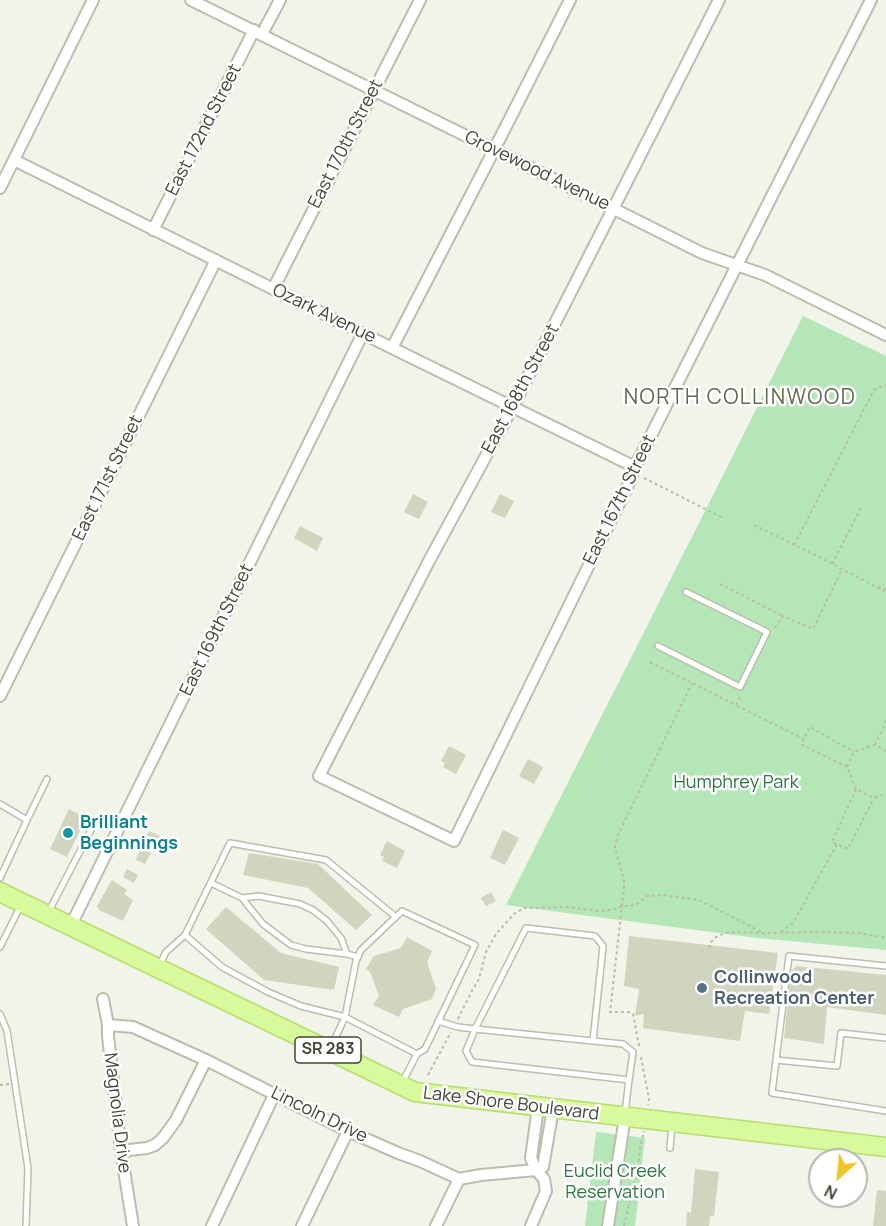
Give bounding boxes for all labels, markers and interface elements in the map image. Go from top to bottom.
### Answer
street label: East 172nd Street [162,61,246,199]
street label: East 170th Street [304,76,388,212]
street label: Grovewood Avenue [461,126,613,216]
street label: Ozark Avenue [269,280,379,348]
street label: East 168th Street [478,321,564,457]
district label: NORTH COLLINWOOD [624,385,856,411]
street label: East 171st Street [68,412,148,544]
street label: East 167th Street [579,431,661,569]
street label: East 169th Street [176,561,258,699]
park label: Humphrey Park [673,772,799,794]
place label: Brilliant Beginnings [80,812,178,854]
marker: Brilliant Beginnings [61,826,75,840]
place label: Collinwood Recreation Center [714,967,874,1010]
marker: Collinwood Recreation Center [695,981,709,995]
road number: SR 283 [295,1037,361,1063]
street label: Magnolia Drive [99,1052,135,1174]
street label: Lincoln Drive [267,1082,371,1148]
street label: Lake Shore Boulevard [422,1082,600,1126]
north arrow [808,1148,868,1208]
park label: Euclid Creek Reservation [564,1161,666,1204]
text: N [821,1180,841,1205]

